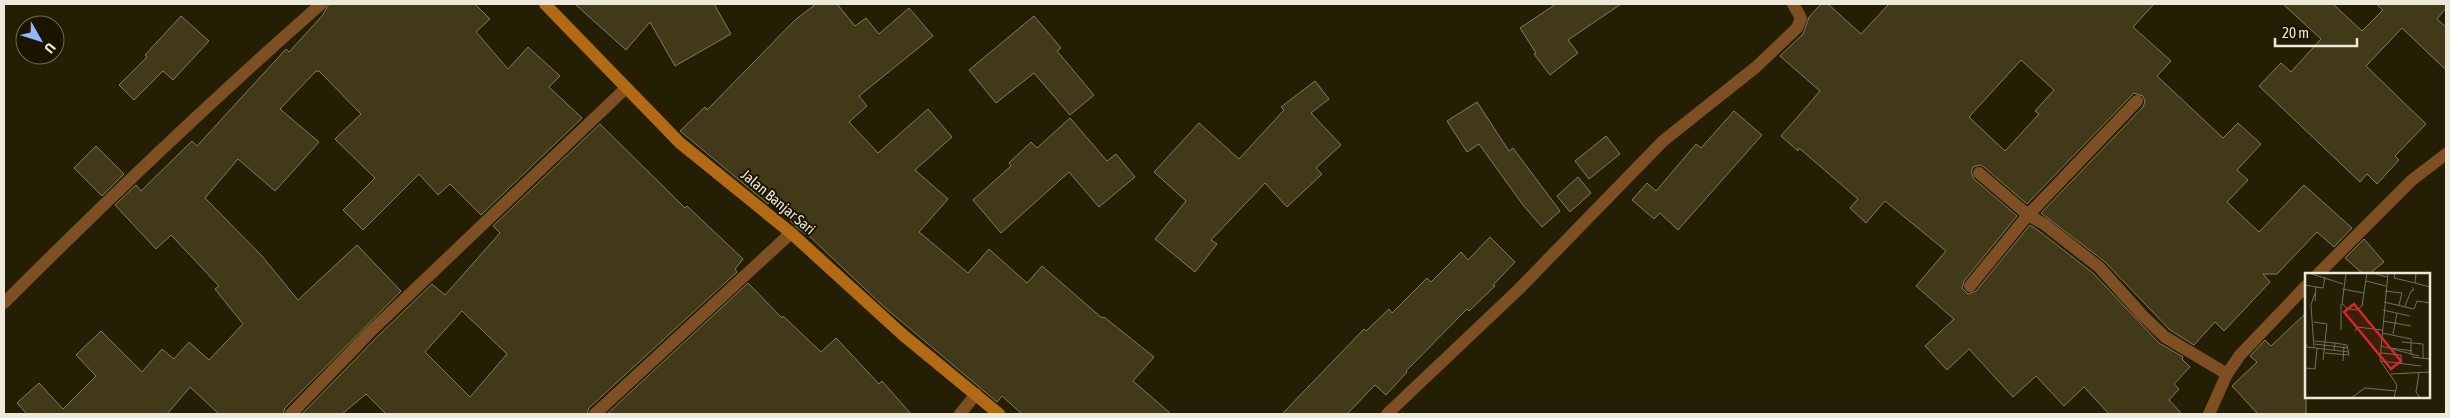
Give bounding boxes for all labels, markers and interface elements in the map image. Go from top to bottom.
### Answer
north arrow [15,15,65,65]
scale bar [2275,15,2358,47]
text: 20 m [2282,24,2309,41]
text: U [41,40,59,56]
street label: Jalan Banjar Sari [738,166,819,238]
inset map [2305,273,2430,398]

